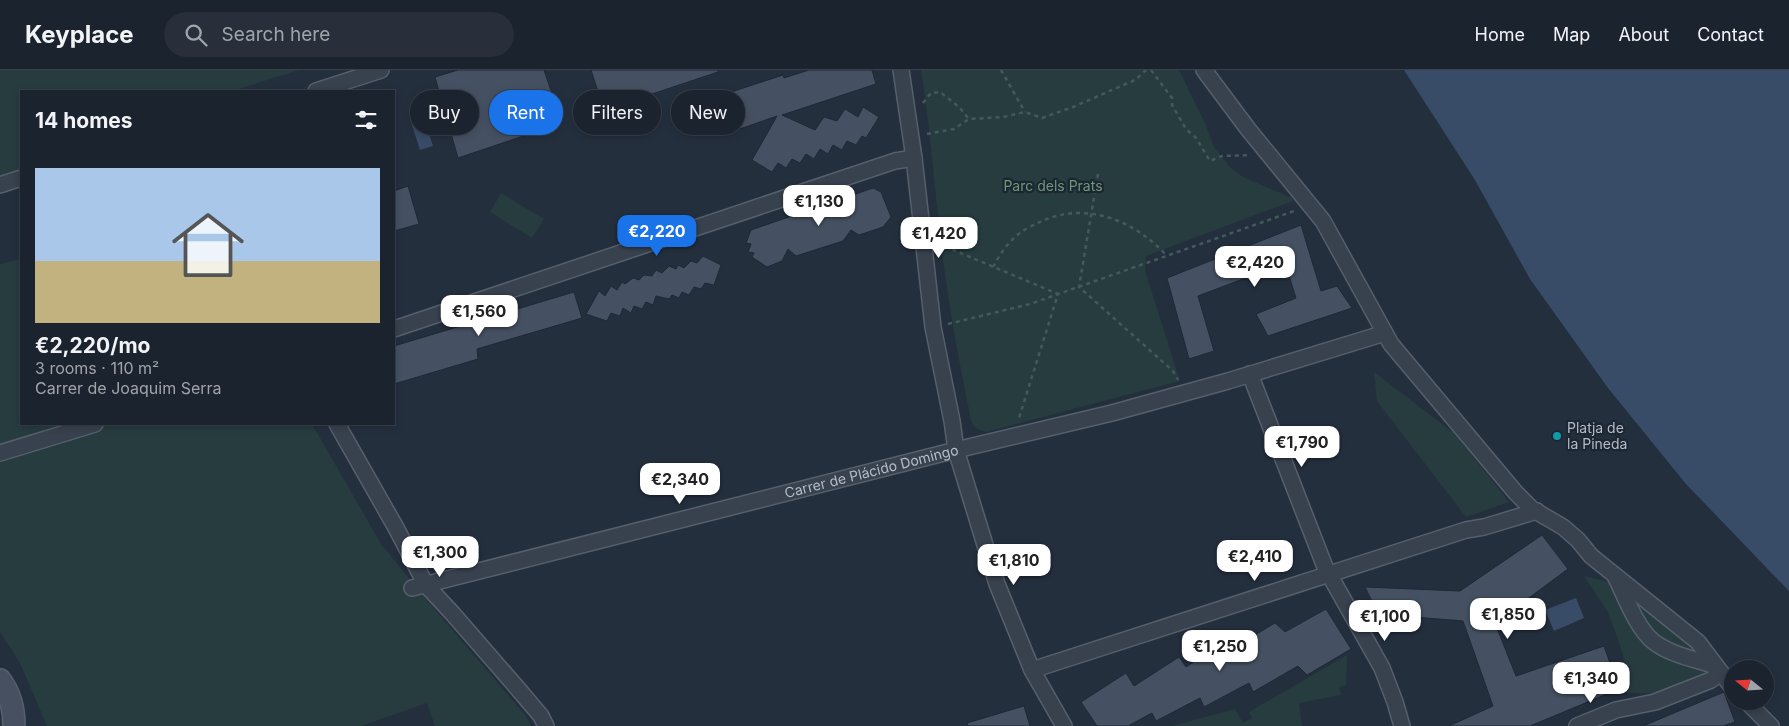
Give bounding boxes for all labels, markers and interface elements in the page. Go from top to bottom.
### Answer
search box [164,12,514,57]
text: Keyplace [25,20,134,49]
icon: search [182,21,210,49]
text: Search here [222,23,330,46]
text: Home [1475,24,1525,45]
text: Map [1553,24,1590,45]
text: About [1618,24,1669,45]
text: Contact [1697,24,1764,45]
chip: Buy [410,90,479,135]
chip: Rent [489,90,563,135]
chip: Filters [573,90,661,135]
chip: New [671,90,745,135]
icon: filters [352,106,380,134]
text: 14 homes [35,108,133,133]
park label: Parc dels Prats [1003,177,1103,194]
pin: €1,130 [778,184,860,227]
text: €1,130 [794,191,844,211]
icon: home [163,200,253,290]
pin: €2,220 [616,214,698,257]
pin: €1,420 [898,216,980,259]
text: €2,220 [628,221,686,241]
text: €1,420 [912,223,966,243]
pin: €2,420 [1214,246,1296,288]
text: €2,420 [1226,252,1284,272]
pin: €1,560 [438,294,520,337]
text: €1,560 [452,301,506,321]
text: €2,220/mo [35,333,150,358]
text: 3 rooms · 110 m² [35,358,159,378]
text: Carrer de Joaquim Serra [35,378,222,398]
place label: Platja de la Pineda [1567,419,1627,452]
pin: €1,790 [1261,426,1343,468]
marker: Platja de la Pineda [1551,430,1563,442]
text: €1,790 [1275,432,1329,452]
street label: Carrer de Plácido Domingo [783,441,960,501]
pin: €2,340 [639,462,721,505]
text: €2,340 [651,469,709,489]
pin: €1,300 [399,536,481,578]
pin: €2,410 [1214,540,1296,582]
text: €1,300 [413,542,467,562]
pin: €1,810 [973,544,1055,586]
text: €2,410 [1228,546,1282,566]
text: €1,810 [989,550,1039,570]
pin: €1,850 [1467,598,1549,640]
pin: €1,100 [1344,600,1426,642]
text: €1,850 [1481,604,1535,624]
text: €1,100 [1360,606,1410,626]
pin: €1,250 [1179,630,1261,672]
text: €1,250 [1193,636,1247,656]
north arrow [1724,660,1774,710]
map controls [1724,660,1774,710]
pin: €1,340 [1550,662,1632,704]
text: €1,340 [1564,668,1618,688]

